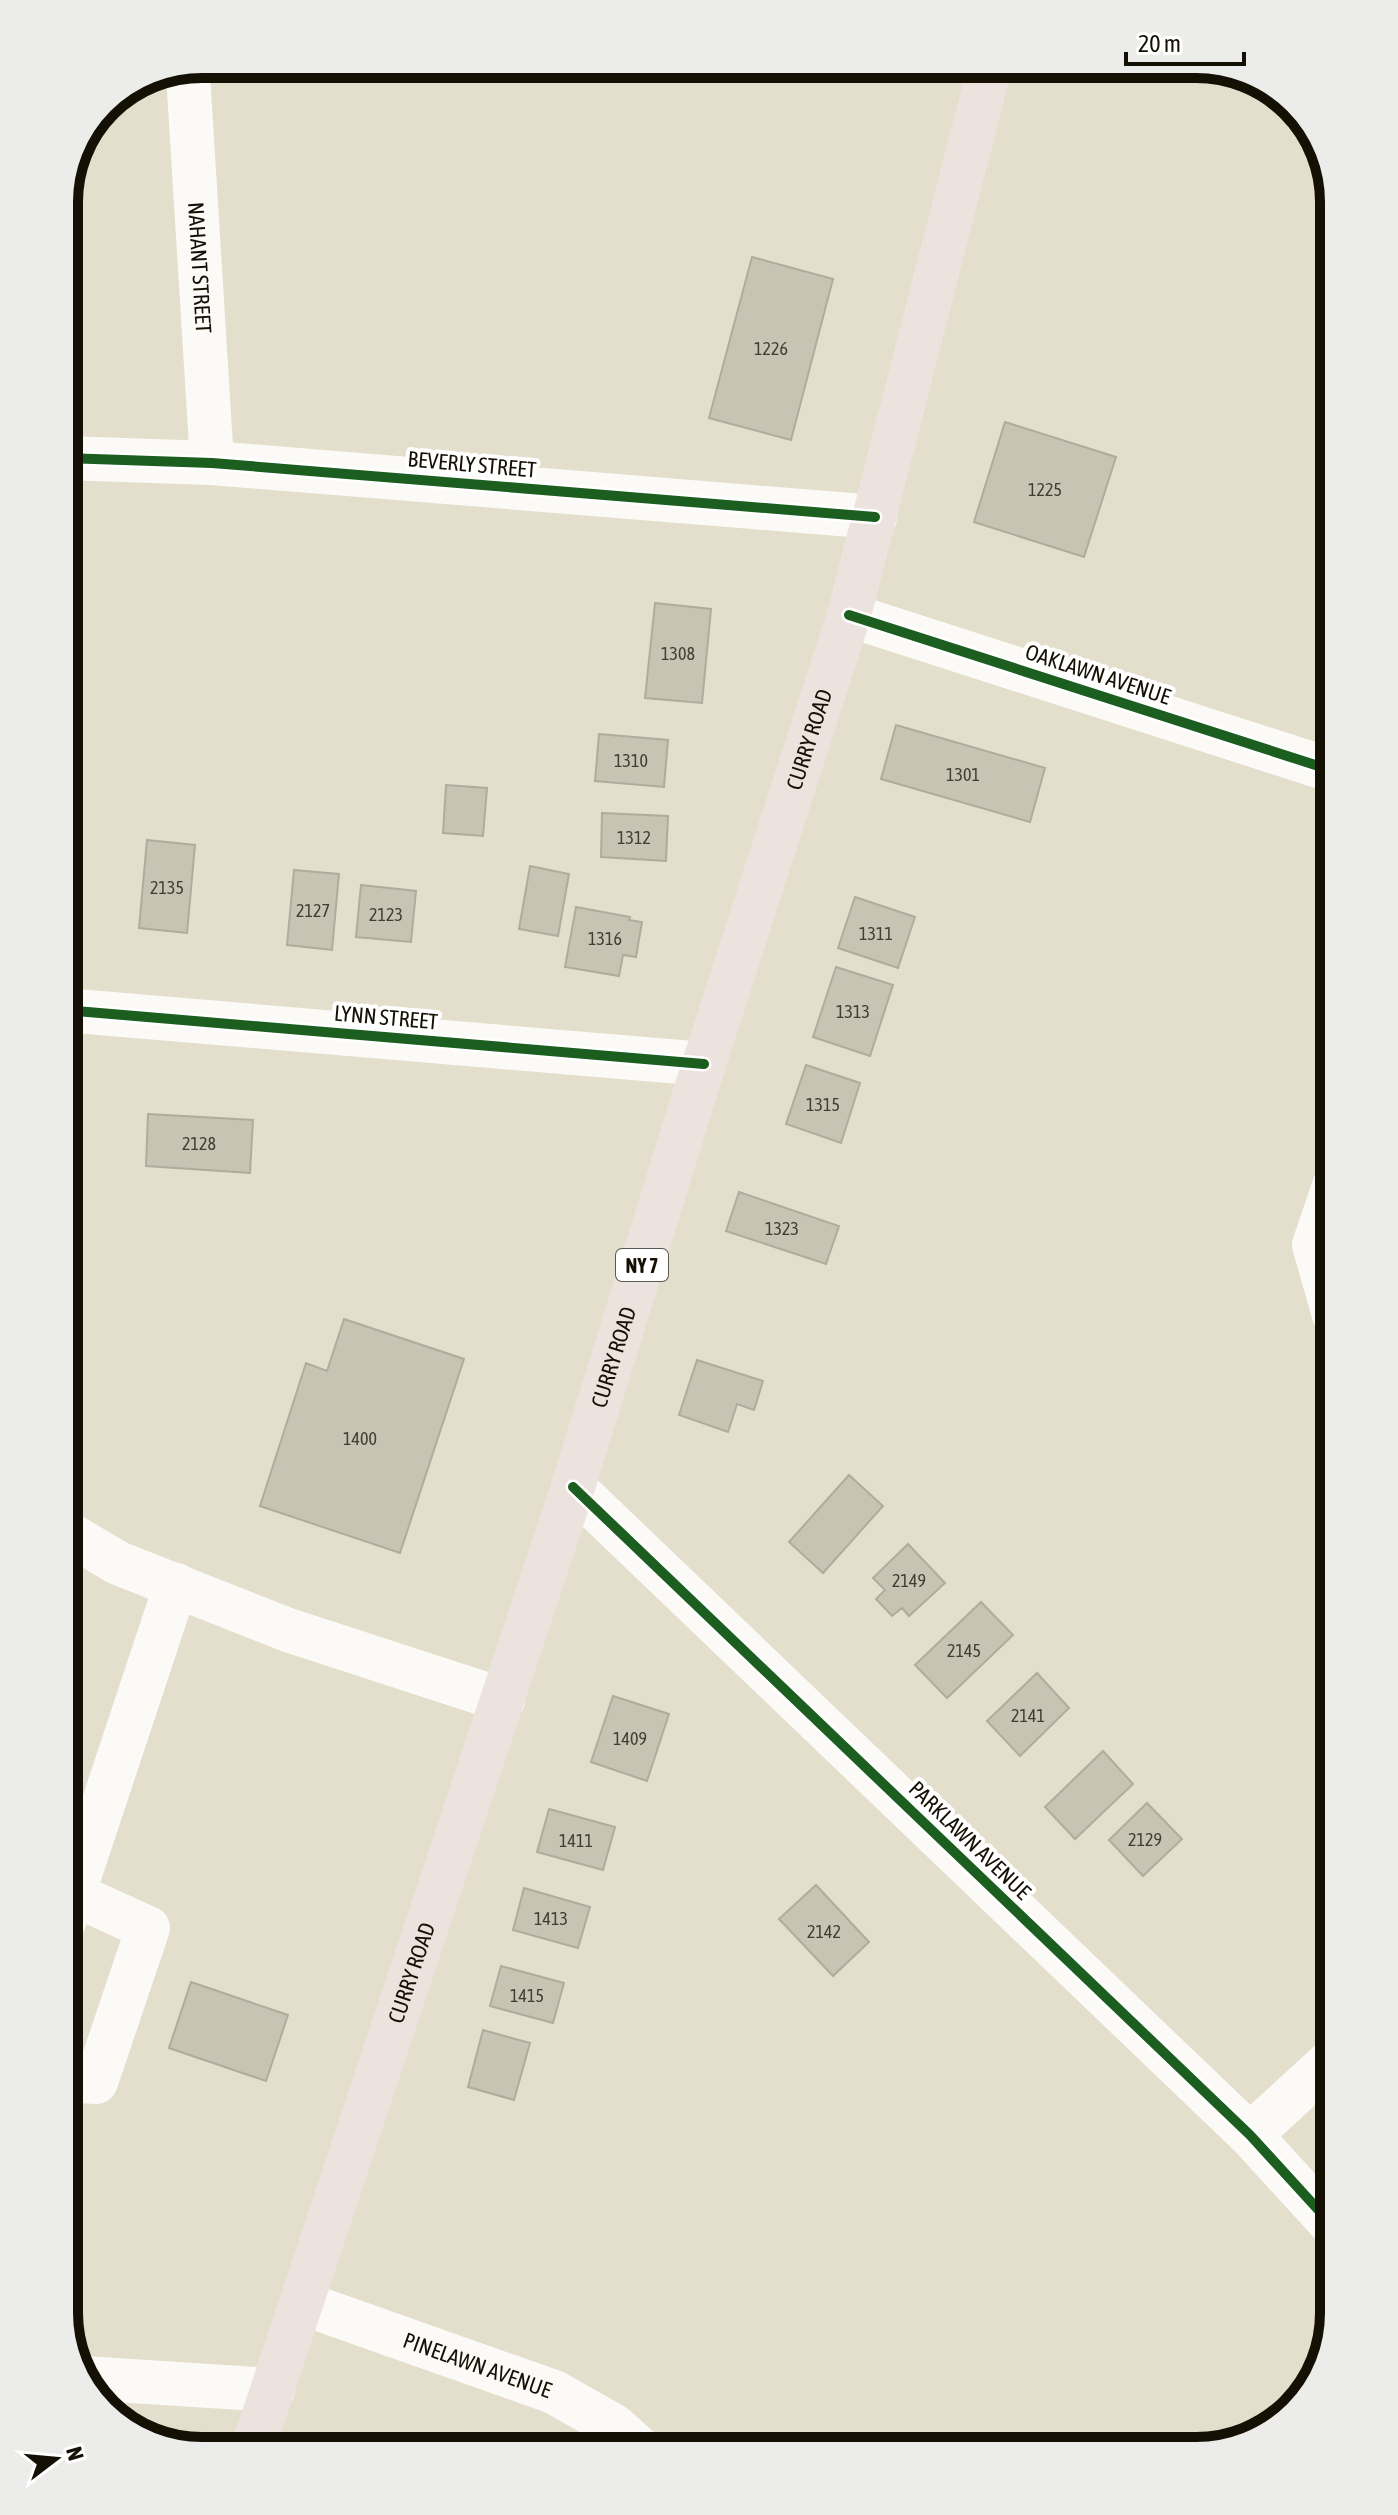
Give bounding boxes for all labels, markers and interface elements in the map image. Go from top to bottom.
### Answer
scale bar [1126,16,1244,66]
text: 20 m [1138,30,1181,57]
street label: NAHANT STREET [183,201,217,334]
house number: 1226 [754,338,788,359]
street label: BEVERLY STREET [407,445,538,483]
house number: 1225 [1028,479,1062,500]
street label: OAKLAWN AVENUE [1022,638,1174,710]
house number: 1308 [661,643,695,664]
street label: CURRY ROAD [780,686,837,793]
house number: 1310 [614,750,648,771]
house number: 1301 [946,764,980,785]
house number: 1312 [617,827,651,848]
house number: 2135 [150,877,184,898]
house number: 2127 [296,900,330,921]
house number: 2123 [369,904,403,925]
house number: 1311 [859,923,893,944]
house number: 1316 [588,928,622,949]
street label: LYNN STREET [333,1000,439,1035]
house number: 1313 [836,1001,870,1022]
house number: 1315 [806,1094,840,1115]
house number: 2128 [182,1133,216,1154]
house number: 1323 [765,1218,799,1239]
road number: NY 7 [616,1249,668,1281]
street label: CURRY ROAD [585,1303,641,1411]
house number: 1400 [343,1428,377,1449]
house number: 2149 [892,1570,926,1591]
house number: 2145 [947,1640,981,1661]
house number: 2141 [1011,1705,1045,1726]
house number: 1409 [613,1728,647,1749]
street label: PARKLAWN AVENUE [904,1775,1037,1905]
house number: 2129 [1128,1829,1162,1850]
house number: 1411 [559,1830,593,1851]
house number: 1413 [534,1908,568,1929]
street label: CURRY ROAD [382,1919,440,2026]
house number: 2142 [807,1921,841,1942]
house number: 1415 [510,1985,544,2006]
street label: PINELAWN AVENUE [400,2327,556,2403]
north arrow [16,2419,96,2499]
text: N [61,2444,90,2463]

